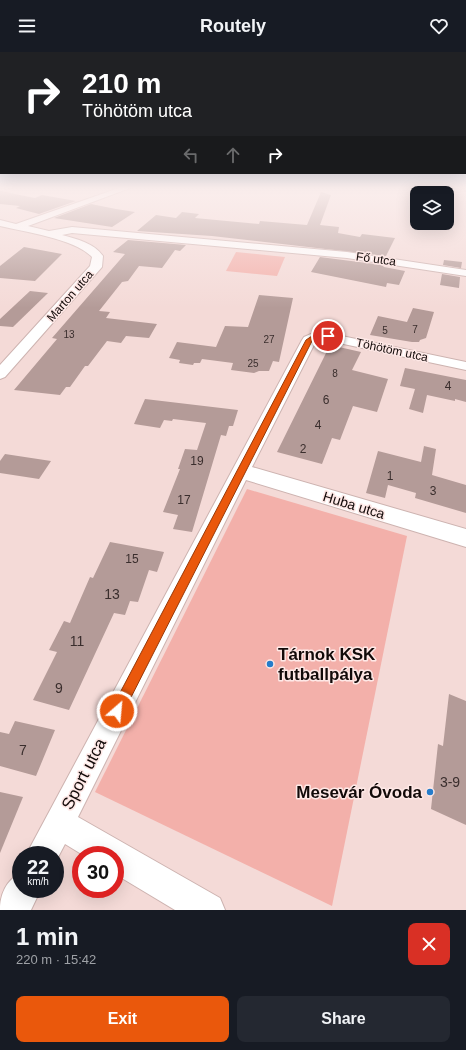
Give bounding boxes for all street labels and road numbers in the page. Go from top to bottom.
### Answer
street label: Fő utca [355,249,397,269]
street label: Marton utca [44,267,96,325]
street label: Töhötöm utca [355,336,430,365]
street label: Huba utca [321,488,387,522]
street label: Sport utca [58,735,110,813]

